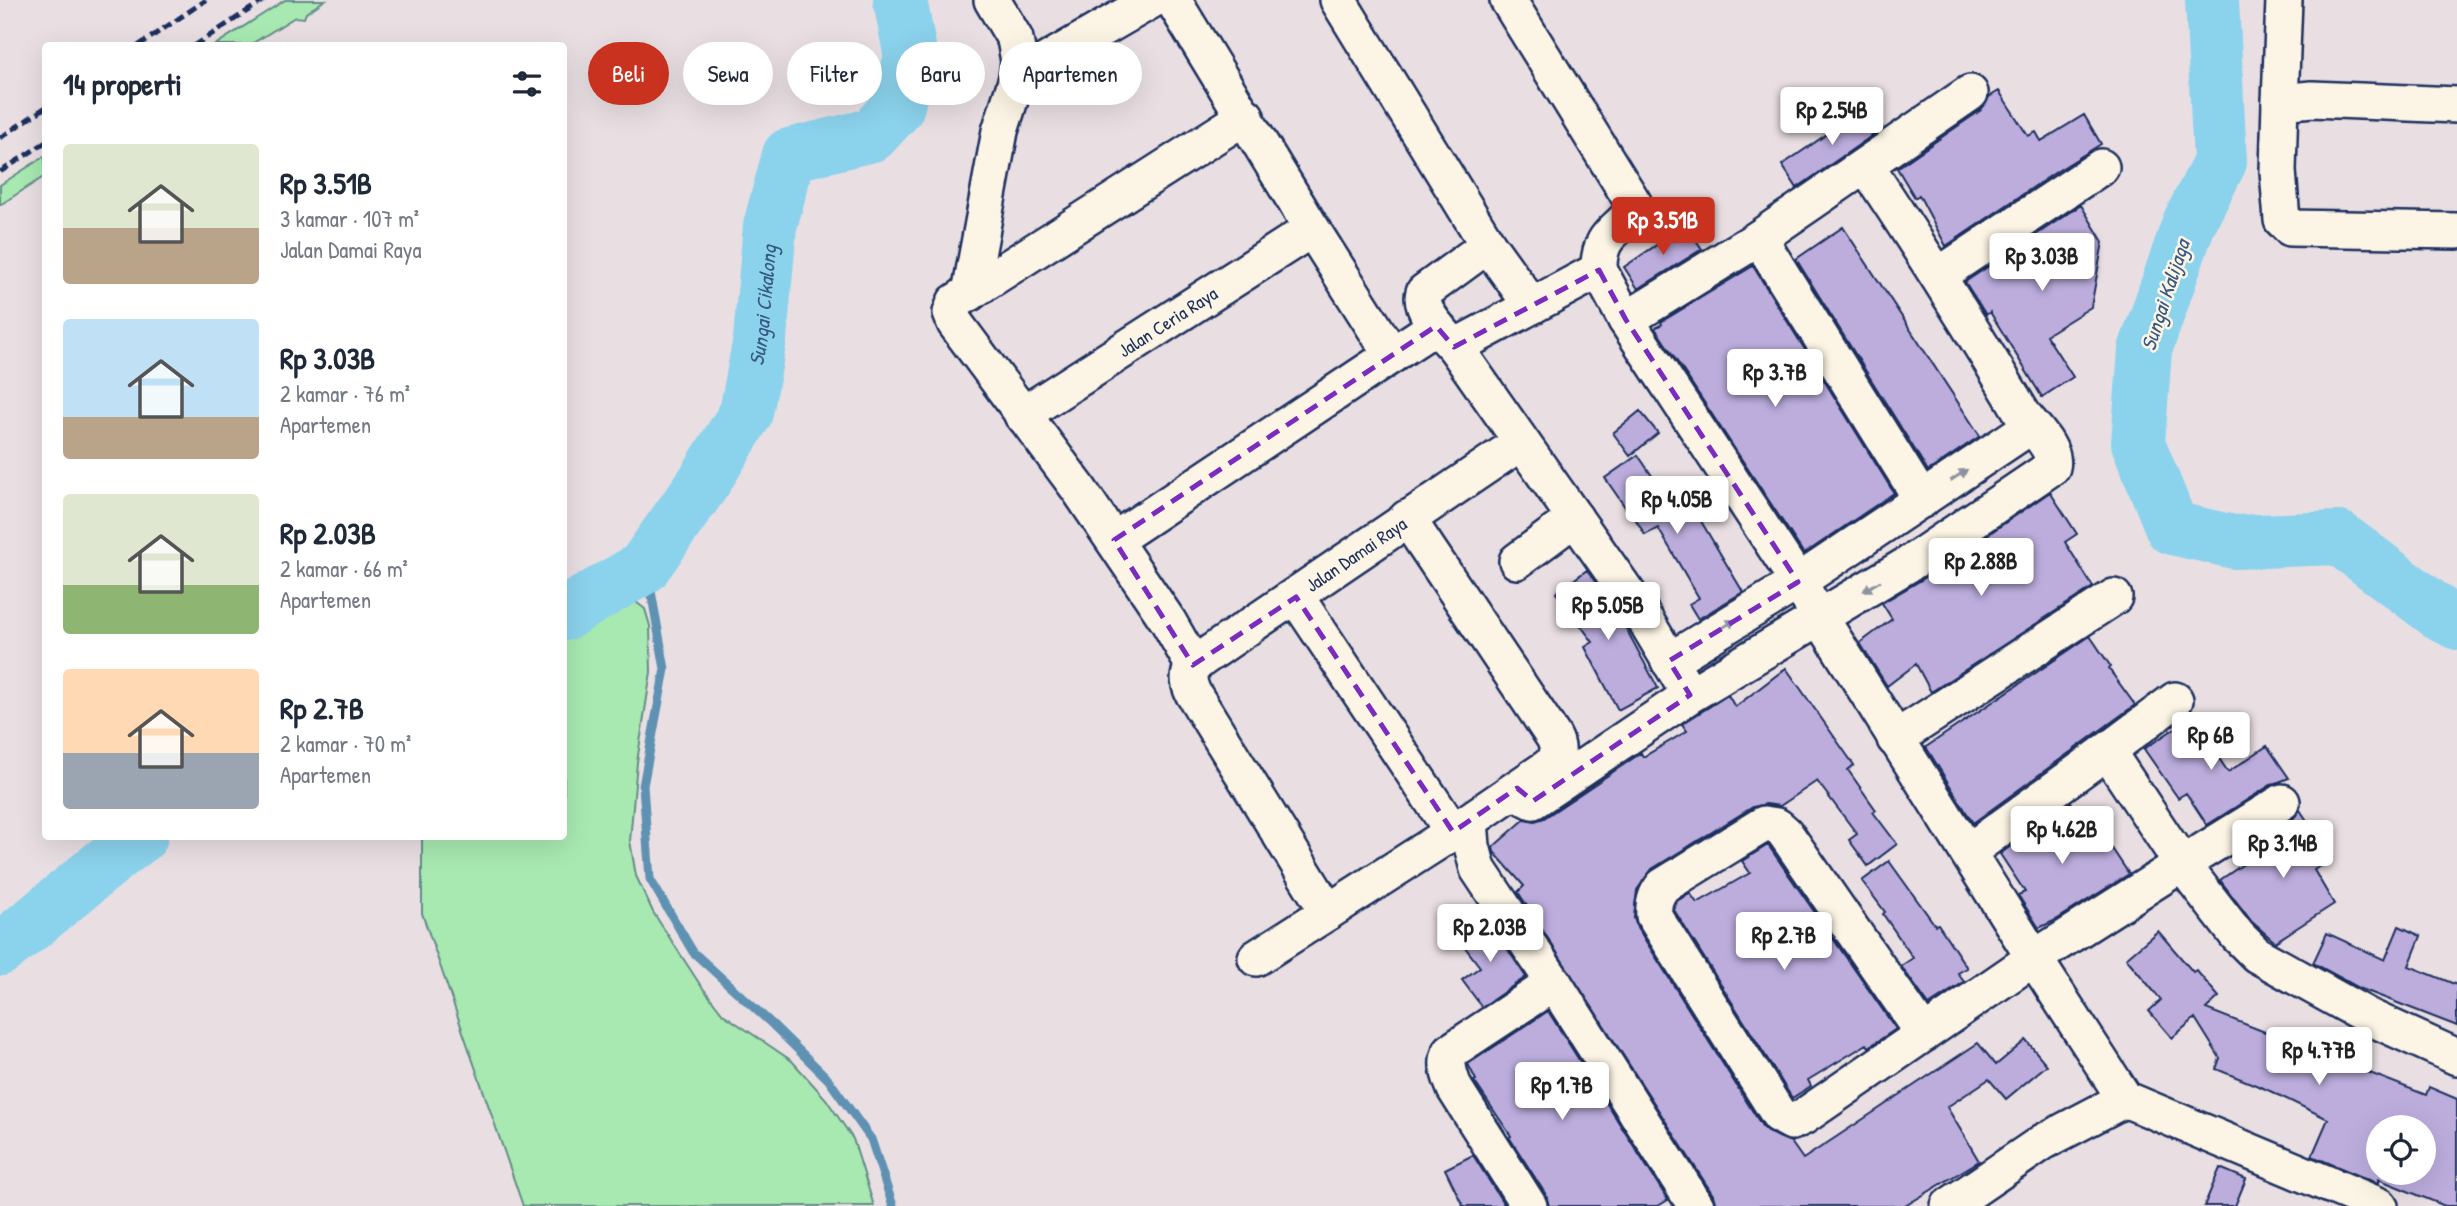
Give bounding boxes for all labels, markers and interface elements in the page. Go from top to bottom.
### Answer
chip: Beli [588,42,669,105]
chip: Sewa [683,42,773,105]
chip: Filter [787,42,882,105]
chip: Baru [896,42,985,105]
chip: Apartemen [999,42,1142,105]
text: 14 properti [63,64,182,104]
icon: filters [508,65,546,103]
pin: Rp 2.54B [1760,88,1904,147]
text: Rp 2.54B [1796,94,1868,125]
text: Rp 3.51B [280,163,372,203]
icon: home [119,172,203,256]
pin: Rp 3.51B [1591,198,1735,257]
text: 3 kamar · 107 m² [280,203,419,234]
text: Rp 3.51B [1628,204,1698,235]
pin: Rp 3.03B [1970,233,2114,293]
water label: Sungai Kalijaga [2133,233,2197,354]
text: Jalan Damai Raya [280,234,422,265]
text: Rp 3.03B [2005,240,2079,271]
water label: Sungai Cikalong [741,242,783,368]
street label: Jalan Ceria Raya [1113,280,1223,363]
text: Rp 3.03B [280,338,375,378]
icon: home [119,347,203,431]
pin: Rp 3.7B [1710,350,1840,409]
text: Rp 3.7B [1743,356,1807,387]
text: 2 kamar · 76 m² [280,378,410,409]
text: Apartemen [280,409,371,440]
one-way arrow [1950,468,1968,482]
pin: Rp 4.05B [1605,476,1749,536]
text: Rp 4.05B [1642,483,1712,514]
street label: Jalan Damai Raya [1300,510,1412,598]
text: Rp 2.03B [280,513,376,553]
icon: home [119,522,203,606]
pin: Rp 2.88B [1909,538,2053,598]
text: Rp 2.88B [1945,545,2017,576]
text: 2 kamar · 66 m² [280,553,408,584]
one-way arrow [1863,579,1882,592]
pin: Rp 5.05B [1536,582,1680,642]
text: Apartemen [280,584,371,615]
text: Rp 5.05B [1572,589,1644,620]
one-way arrow [1718,619,1737,632]
text: Rp 2.7B [280,688,364,728]
icon: home [119,697,203,781]
pin: Rp 6B [2162,712,2260,772]
text: Rp 6B [2188,719,2234,750]
text: 2 kamar · 70 m² [280,728,411,759]
text: Apartemen [280,759,371,790]
pin: Rp 4.62B [1990,806,2134,866]
text: Rp 4.62B [2027,813,2097,844]
pin: Rp 3.14B [2211,820,2355,880]
text: Rp 3.14B [2248,827,2318,858]
pin: Rp 2.03B [1418,904,1562,964]
text: Rp 2.03B [1453,911,1527,942]
pin: Rp 2.7B [1719,912,1849,972]
text: Rp 2.7B [1752,919,1816,950]
pin: Rp 4.77B [2247,1028,2391,1087]
text: Rp 4.77B [2282,1034,2356,1065]
pin: Rp 1.7B [1497,1062,1627,1122]
text: Rp 1.7B [1531,1069,1593,1100]
map controls [2366,1115,2436,1185]
button: locate [2366,1115,2436,1185]

